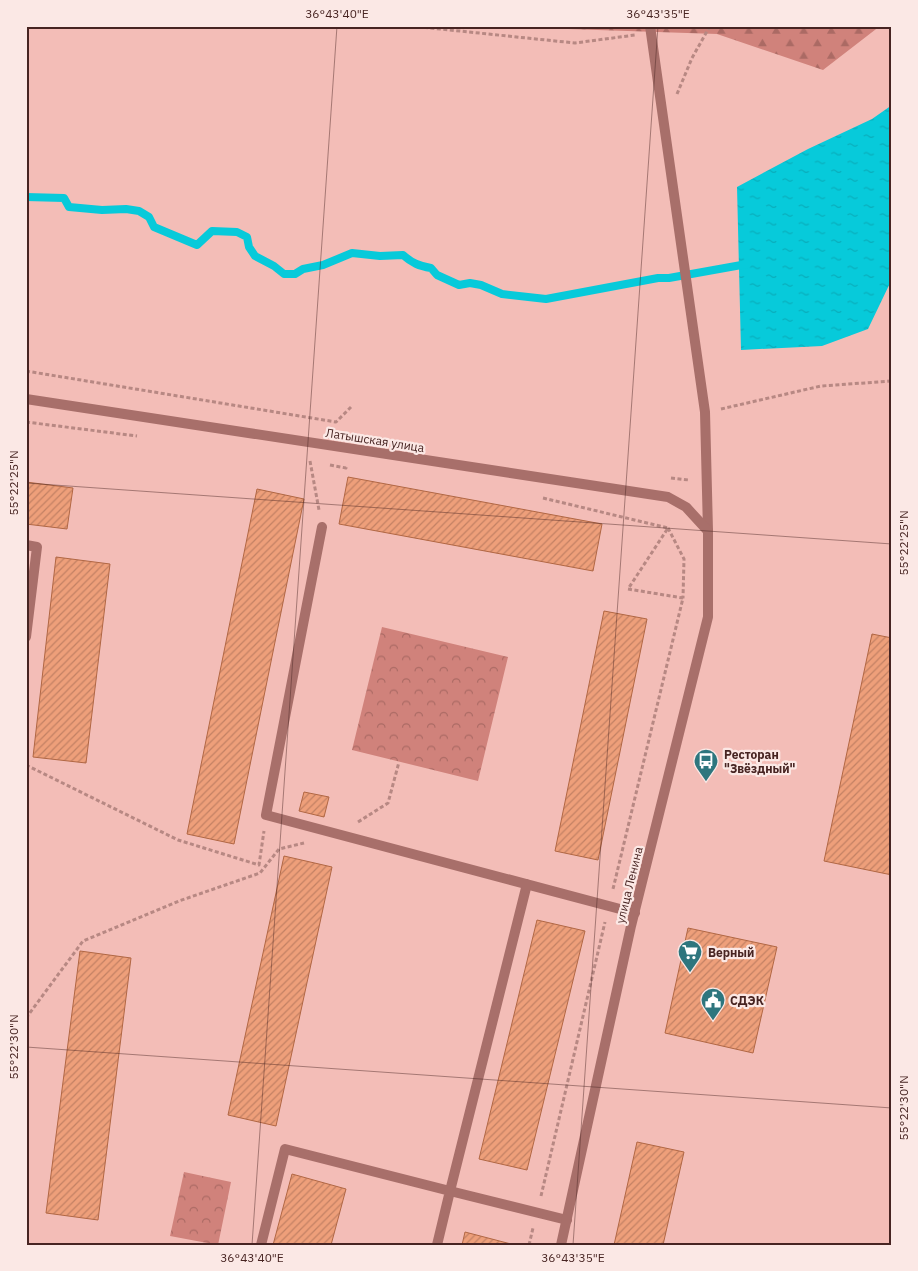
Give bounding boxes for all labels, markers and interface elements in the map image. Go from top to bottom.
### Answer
text: 36°43'40"E [305,6,369,21]
text: 36°43'35"E [626,6,690,21]
street label: Латышская улица [325,425,426,455]
text: 55°22'25"N [6,450,21,516]
text: 55°22'25"N [896,510,911,576]
place label: Ресторан "Звёздный" [724,747,796,776]
bus stop icon: Ресторан "Звёздный" [693,748,719,782]
street label: улица Ленина [612,845,646,925]
supermarket icon: Верный [677,939,703,973]
place label: Верный [708,945,754,960]
public building icon: СДЭК [700,987,726,1021]
place label: СДЭК [730,993,764,1008]
text: 55°22'30"N [6,1014,21,1080]
text: 55°22'30"N [896,1075,911,1141]
text: 36°43'40"E [220,1250,284,1265]
text: 36°43'35"E [541,1250,605,1265]

